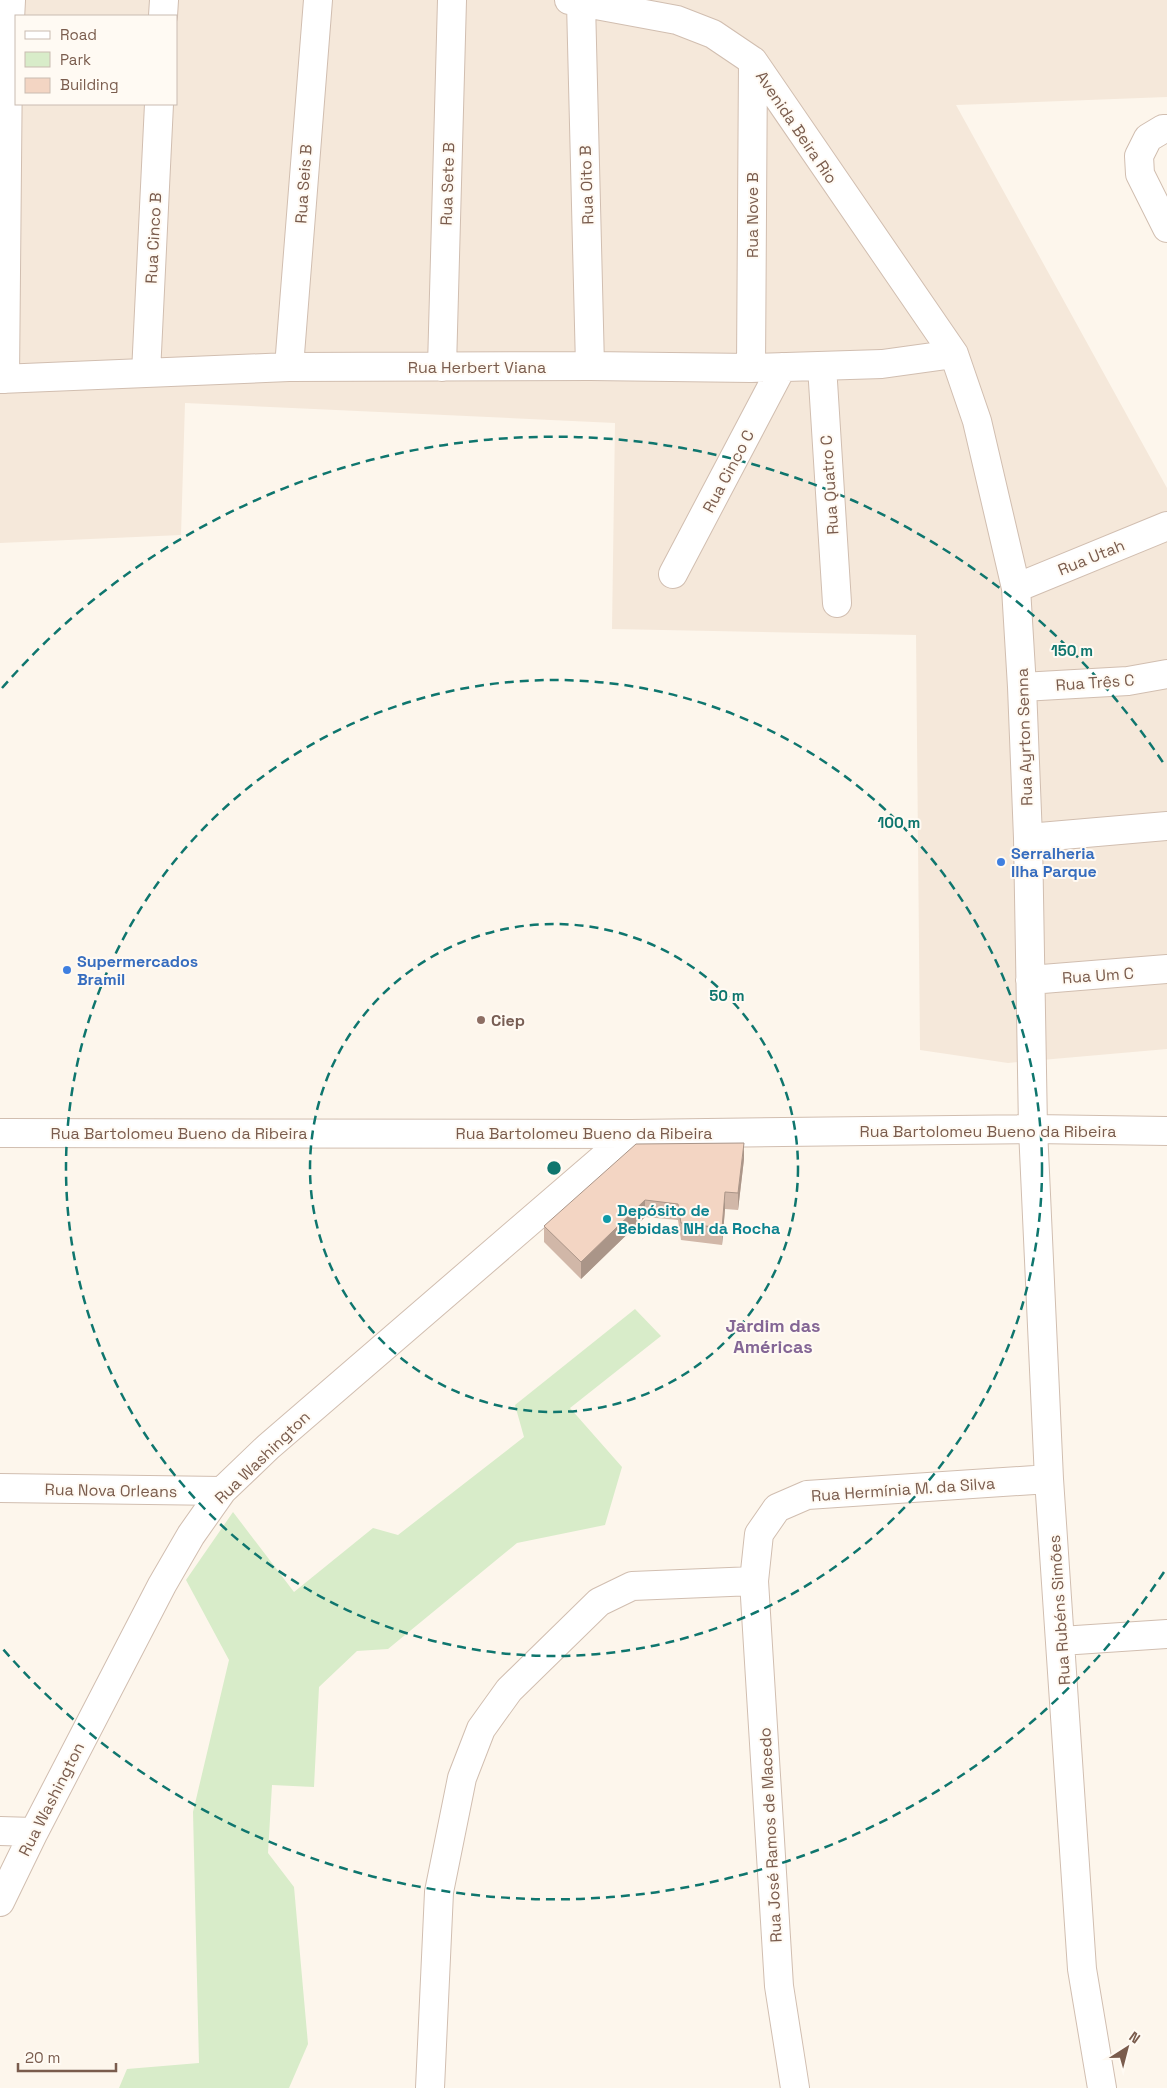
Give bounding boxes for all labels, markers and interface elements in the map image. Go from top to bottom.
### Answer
legend [15,15,178,105]
text: Road [60,25,97,44]
text: Park [60,50,91,69]
street label: Avenida Beira Rio [751,67,842,188]
text: Building [60,75,119,94]
street label: Rua Sete B [436,142,459,226]
street label: Rua Seis B [290,144,317,224]
street label: Rua Oito B [575,145,598,225]
street label: Rua Nove B [742,172,763,258]
street label: Rua Cinco B [141,192,166,284]
street label: Rua Herbert Viana [408,357,546,378]
street label: Rua Cinco C [698,426,759,516]
street label: Rua Quatro C [816,434,843,535]
street label: Rua Utah [1055,535,1128,580]
text: 150 m [1051,641,1093,660]
street label: Rua Ayrton Senna [1012,668,1037,806]
street label: Rua Três C [1055,669,1135,696]
text: 100 m [878,813,920,832]
place label: Serralheria Ilha Parque [1011,843,1097,882]
marker: Serralheria Ilha Parque [995,856,1007,868]
place label: Supermercados Bramil [77,951,198,990]
street label: Rua Um C [1061,963,1135,988]
marker: Supermercados Bramil [61,964,73,976]
text: 50 m [709,986,745,1005]
place label: Ciep [491,1010,525,1031]
marker: Ciep [475,1014,487,1026]
street label: Rua Bartolomeu Bueno da Ribeira [860,1121,1116,1142]
street label: Rua Bartolomeu Bueno da Ribeira [51,1123,307,1144]
street label: Rua Bartolomeu Bueno da Ribeira [456,1123,712,1144]
centre of rings [545,1159,563,1177]
place label: Depósito de Bebidas NH da Rocha [617,1200,780,1239]
marker: Depósito de Bebidas NH da Rocha [601,1213,613,1225]
district label: Jardim das Américas [725,1314,821,1358]
street label: Rua Washington [210,1406,315,1508]
street label: Rua Hermínia M. da Silva [810,1473,996,1506]
street label: Rua Nova Orleans [44,1479,177,1502]
street label: Rua Rubéns Simões [1044,1534,1075,1686]
street label: Rua José Ramos de Macedo [754,1727,787,1943]
street label: Rua Washington [14,1739,89,1860]
north arrow [1102,2023,1152,2073]
text: N [1126,2027,1144,2048]
scale bar [18,2040,115,2072]
text: 20 m [25,2048,60,2067]

